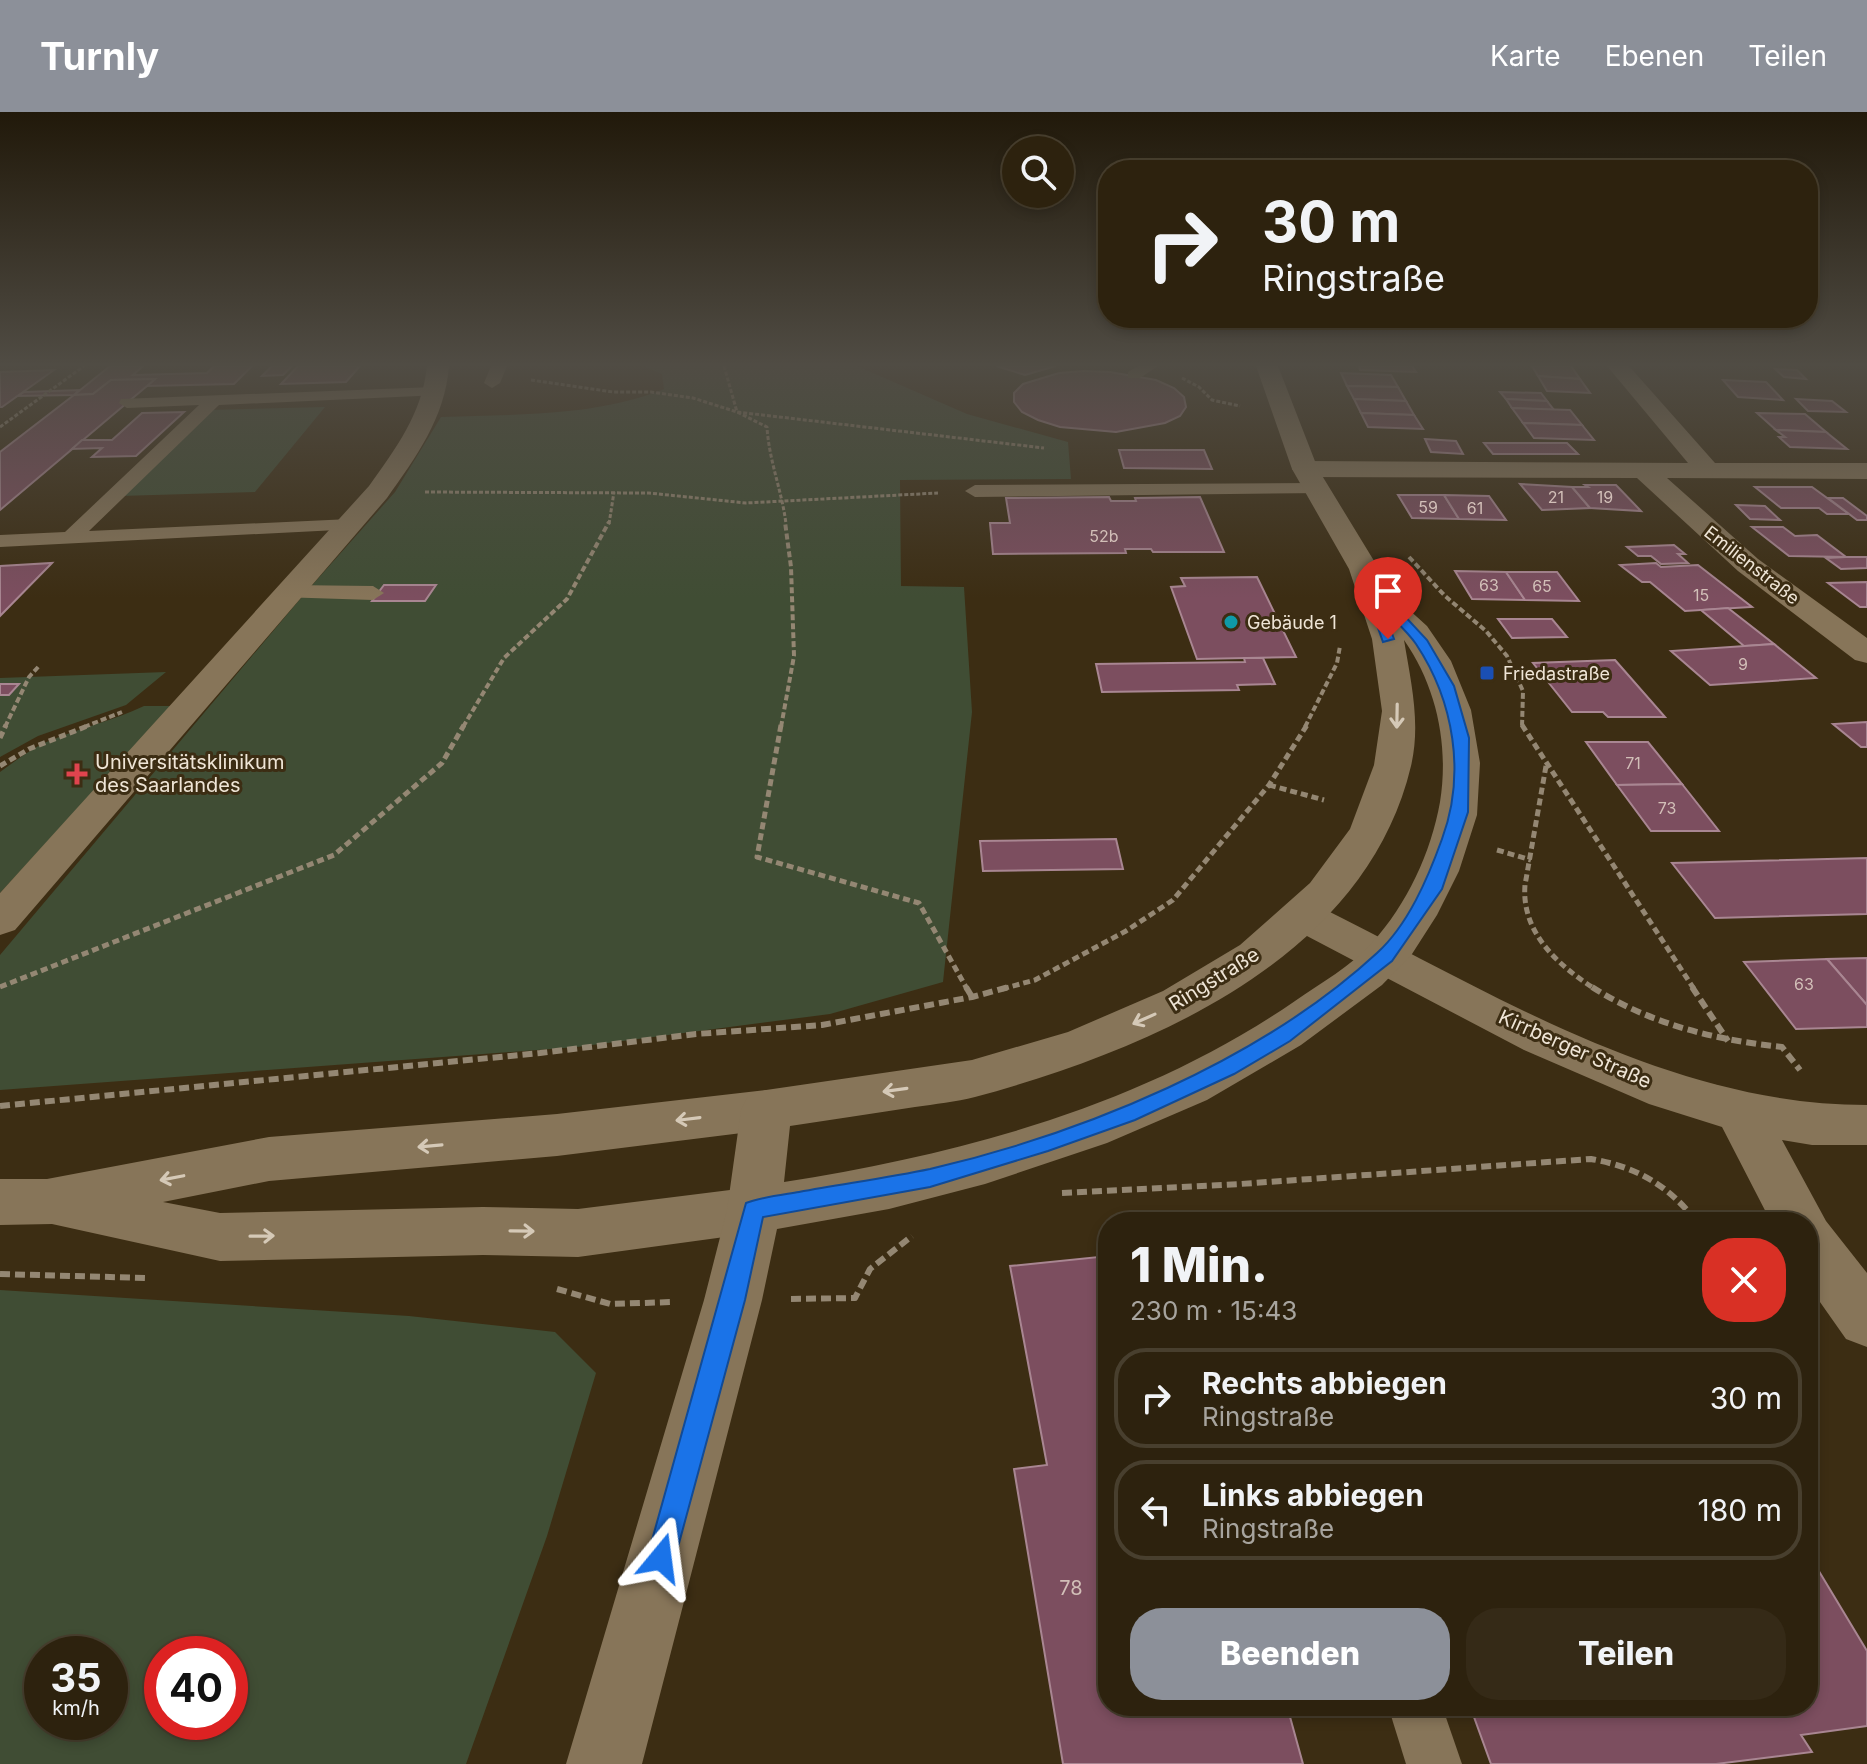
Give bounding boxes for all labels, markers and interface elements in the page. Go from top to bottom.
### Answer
text: Turnly [40,33,159,79]
text: Karte [1490,39,1561,73]
text: Ebenen [1605,39,1704,73]
text: Teilen [1748,39,1827,73]
map controls [1002,136,1074,208]
button: search [1002,136,1074,208]
text: 30 m [1262,188,1400,256]
icon: right [1130,192,1234,296]
text: Ringstraße [1262,256,1445,300]
house number: 21 [1548,487,1564,507]
house number: 19 [1597,487,1613,507]
house number: 59 [1418,497,1438,517]
house number: 61 [1467,498,1483,518]
street label: Emilienstraße [1700,521,1804,609]
house number: 52b [1089,526,1119,546]
pin [1354,557,1422,639]
icon: arrive [1366,569,1410,613]
house number: 63 [1479,575,1499,595]
house number: 65 [1532,576,1552,596]
house number: 15 [1693,585,1709,605]
place label: Gebäude 1 [1247,612,1337,633]
marker: Gebäude 1 [1222,613,1240,631]
house number: 9 [1738,654,1748,674]
place label: Friedastraße [1503,663,1610,684]
marker: Friedastraße [1478,664,1496,682]
one-way arrow [1390,702,1405,729]
place label: Universitätsklinikum des Saarlandes [95,750,284,797]
house number: 71 [1625,753,1641,773]
marker: Universitätsklinikum des Saarlandes [66,763,88,785]
house number: 73 [1658,798,1676,818]
street label: Ringstraße [1165,942,1263,1016]
house number: 63 [1794,974,1814,994]
street label: Kirrberger Straße [1495,1005,1655,1093]
one-way arrow [1132,1012,1156,1027]
one-way arrow [883,1084,909,1099]
one-way arrow [676,1112,702,1127]
one-way arrow [417,1139,444,1154]
one-way arrow [160,1171,185,1186]
one-way arrow [508,1224,535,1239]
one-way arrow [248,1228,275,1243]
text: 1 Min. [1130,1235,1268,1294]
button: close [1702,1238,1786,1322]
text: 230 m · 15:43 [1130,1295,1297,1326]
text: Rechts abbiegen [1202,1365,1447,1401]
icon: right [1134,1376,1178,1420]
text: 30 m [1710,1380,1782,1416]
text: Ringstraße [1202,1401,1334,1432]
text: Links abbiegen [1202,1477,1424,1513]
icon: left [1134,1488,1178,1532]
text: 180 m [1698,1492,1782,1528]
text: Ringstraße [1202,1513,1334,1544]
position arrow [619,1516,703,1600]
house number: 78 [1059,1576,1083,1600]
button: Beenden [1130,1608,1450,1700]
button: Teilen [1466,1608,1786,1700]
speed limit sign: 40 [144,1636,248,1740]
text: 35 [50,1653,102,1702]
text: km/h [52,1696,100,1720]

